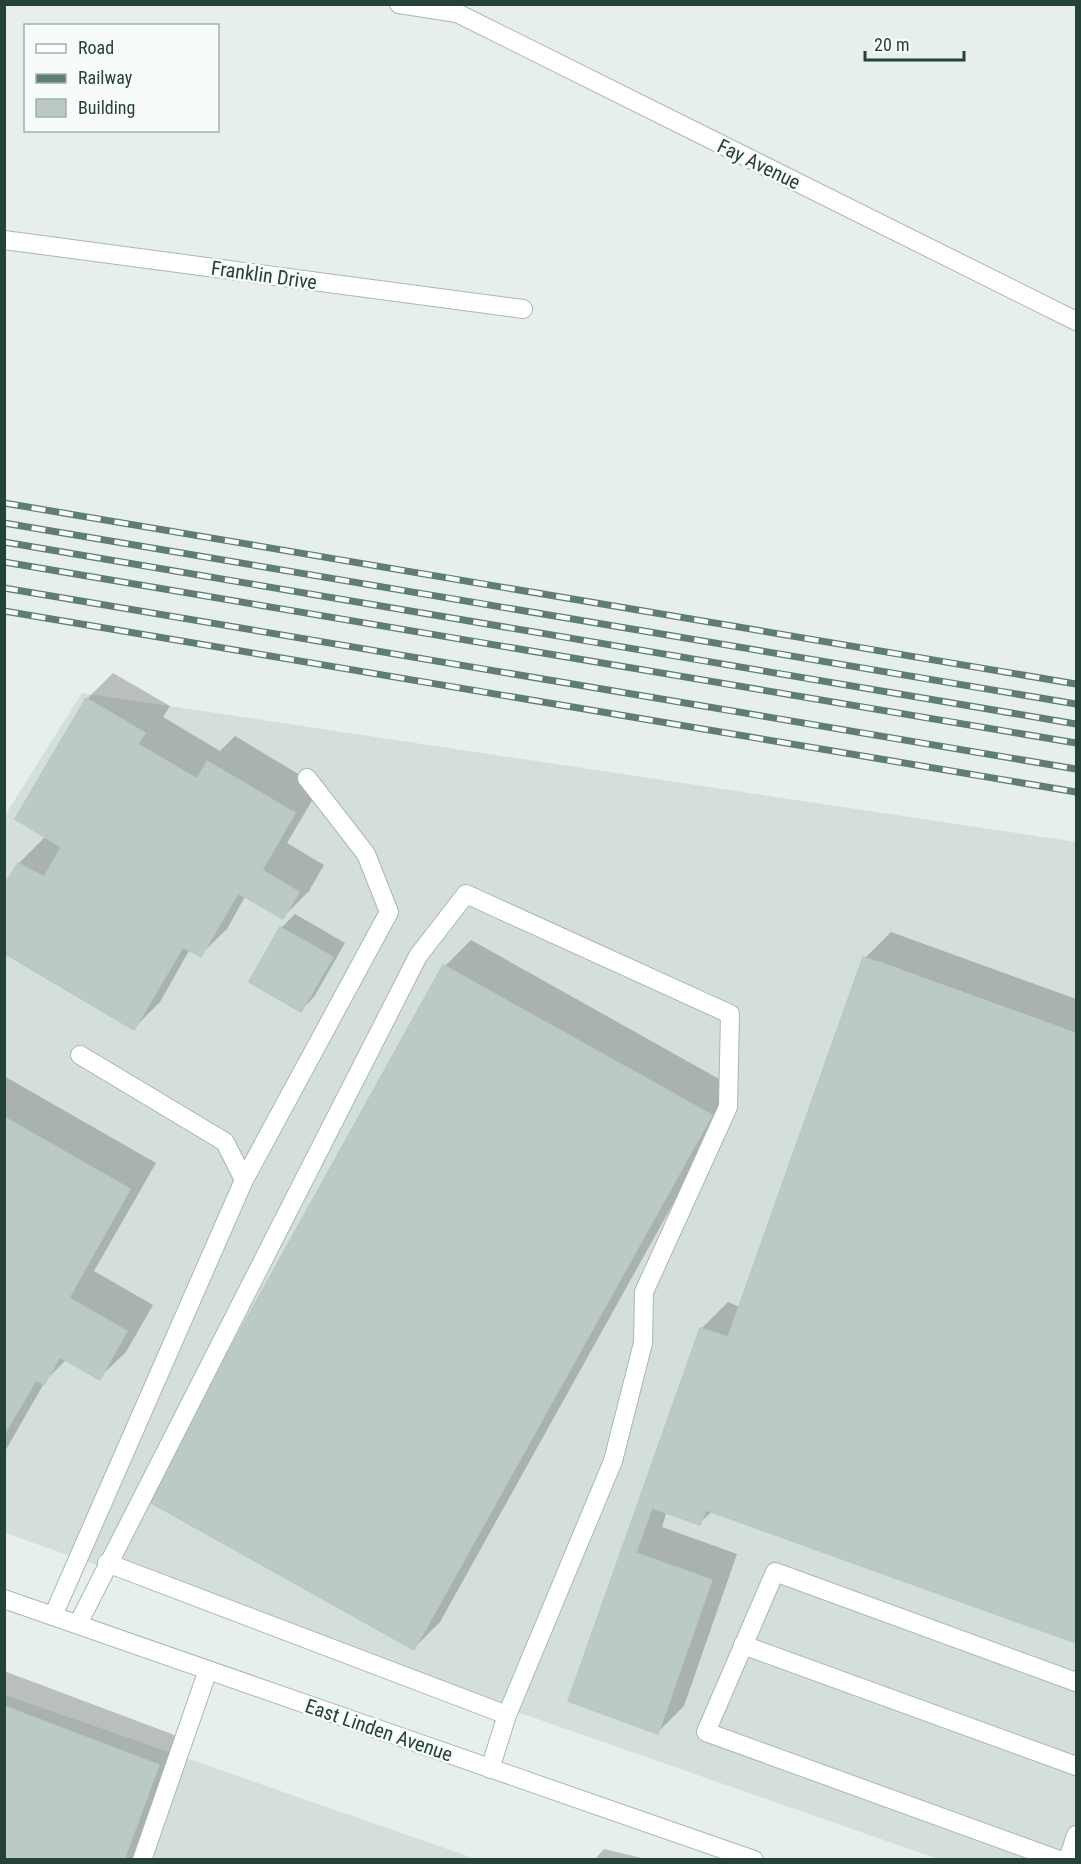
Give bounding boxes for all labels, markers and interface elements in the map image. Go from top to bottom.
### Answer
legend [24,24,219,132]
scale bar [865,24,964,62]
text: 20 m [874,34,909,55]
text: Road [78,37,114,58]
text: Railway [78,67,133,88]
text: Building [78,97,135,118]
street label: Fay Avenue [714,134,804,194]
street label: Franklin Drive [209,256,319,294]
street label: East Linden Avenue [302,1694,456,1766]

